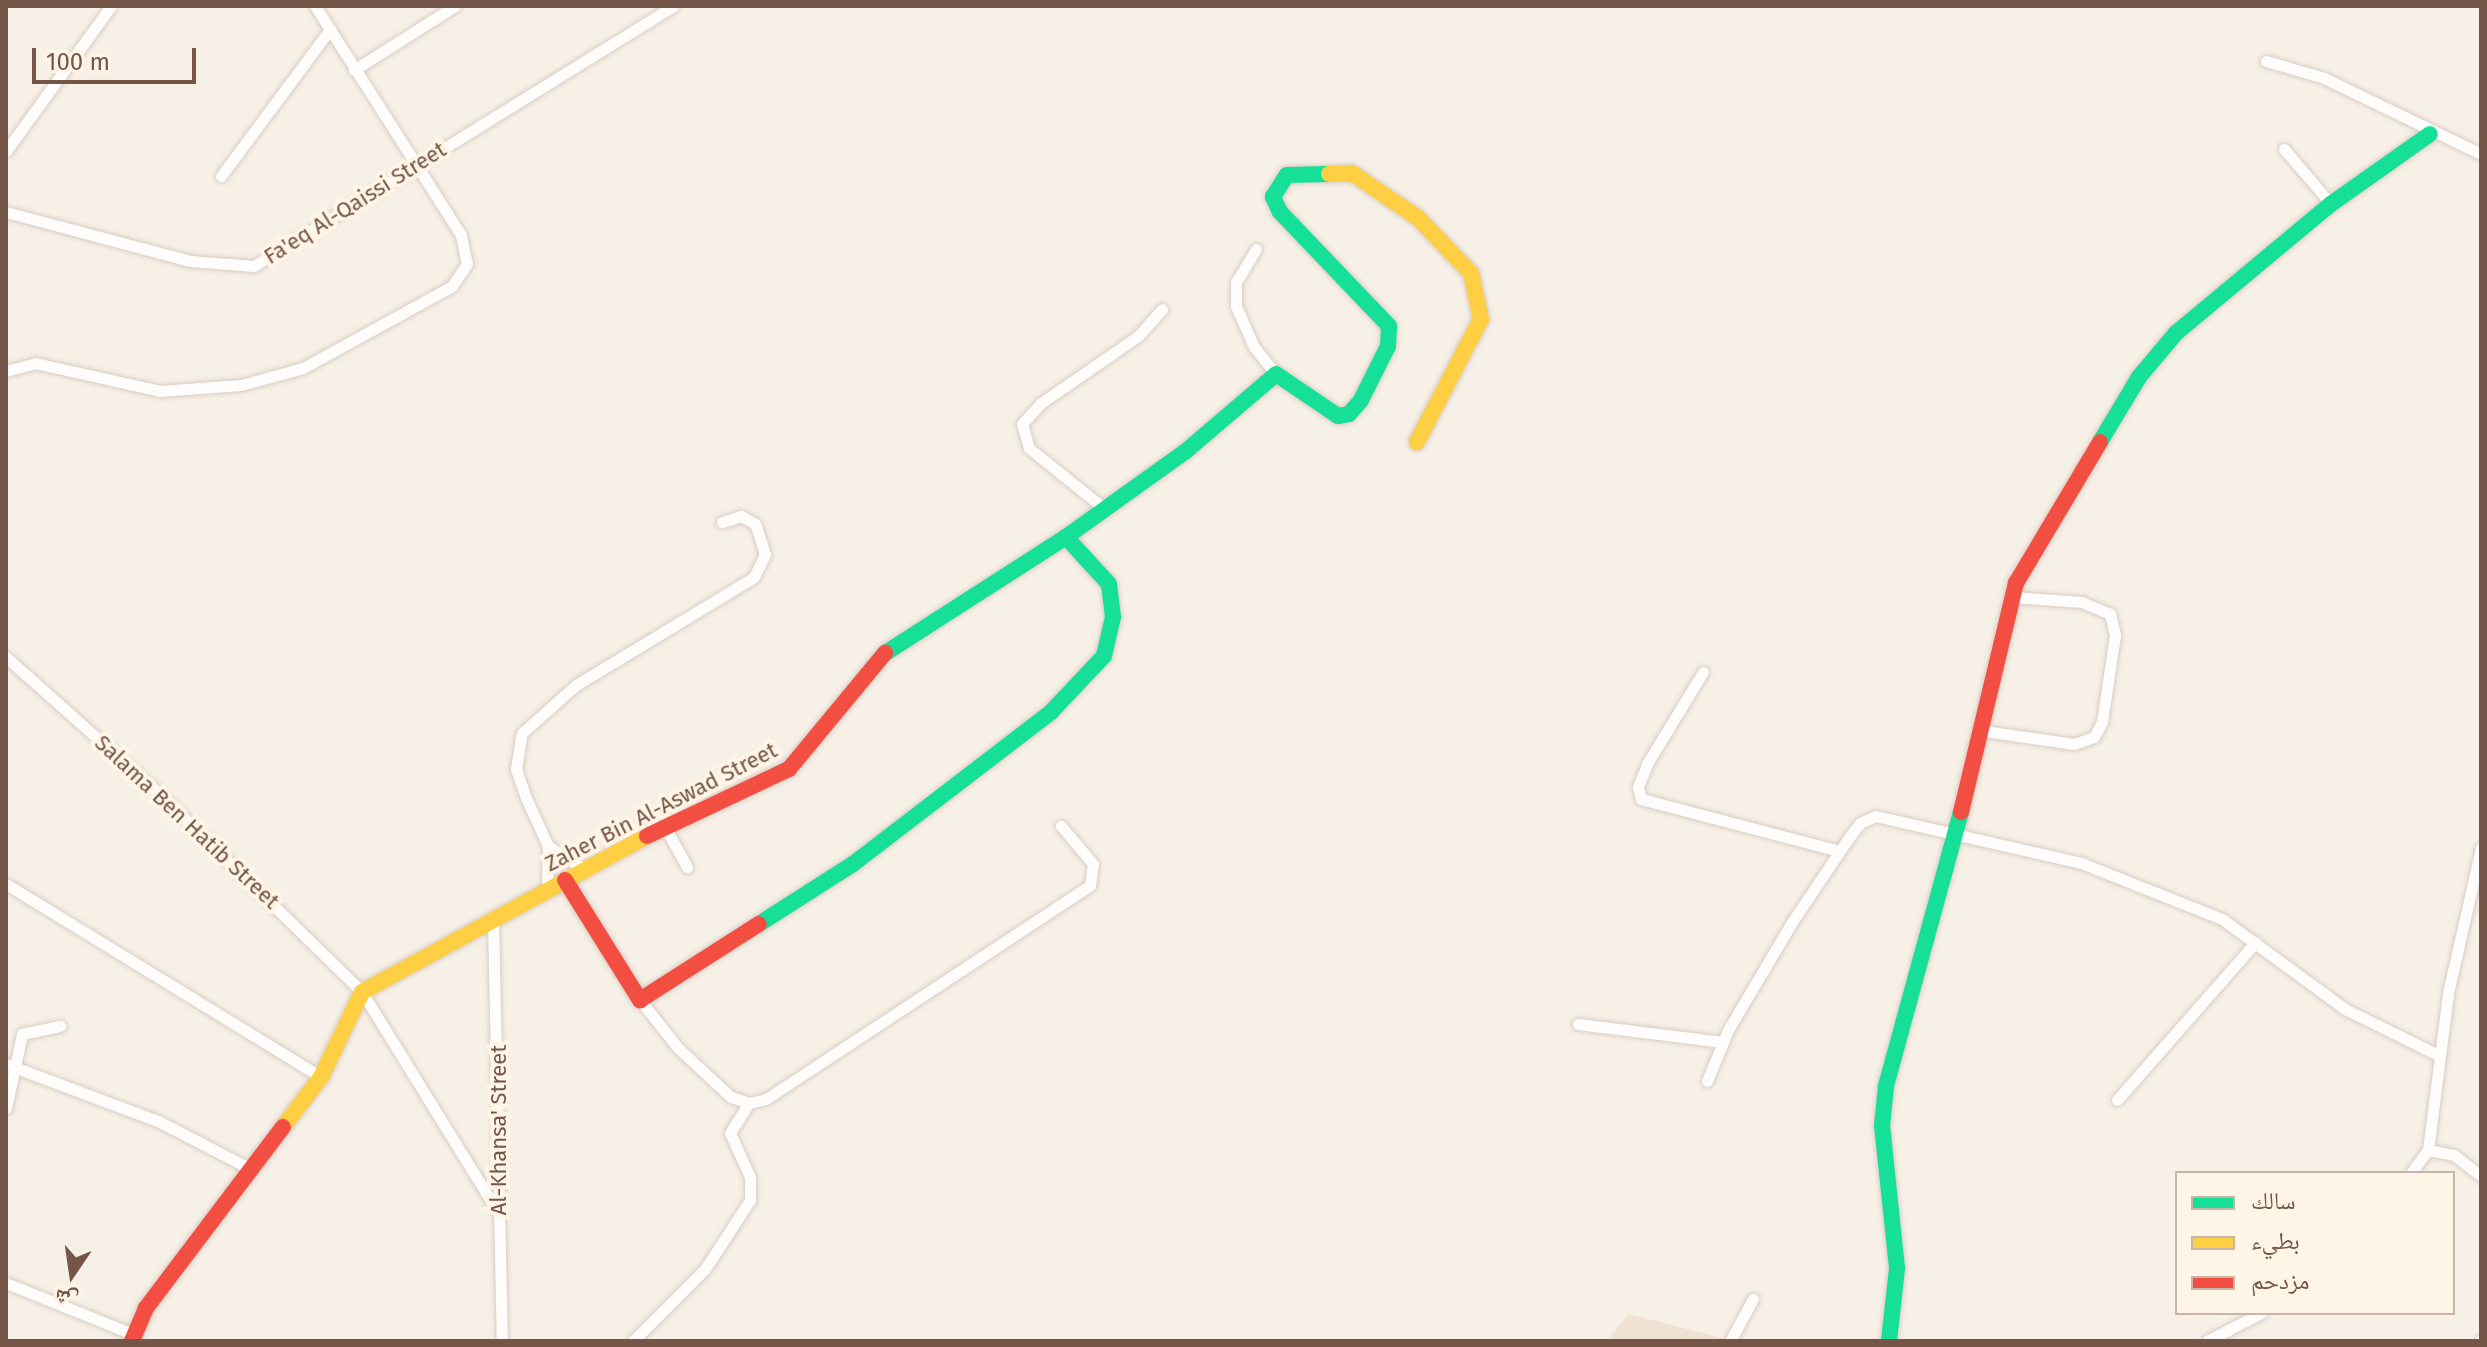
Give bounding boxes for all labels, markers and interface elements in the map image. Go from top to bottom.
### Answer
scale bar [36,32,200,82]
text: 100 m [46,48,110,76]
street label: Fa'eq Al-Qaissi Street [259,136,451,270]
street label: Salama Ben Hatib Street [89,730,285,914]
street label: Zaher Bin Al-Aswad Street [541,737,781,877]
street label: Al-Khansa' Street [486,1045,512,1215]
legend [2175,1171,2455,1315]
text: سالك [2251,1187,2296,1215]
text: بطيء [2251,1227,2300,1255]
north arrow [32,1235,112,1315]
text: مزدحم [2251,1267,2310,1295]
text: ش [52,1283,81,1315]

